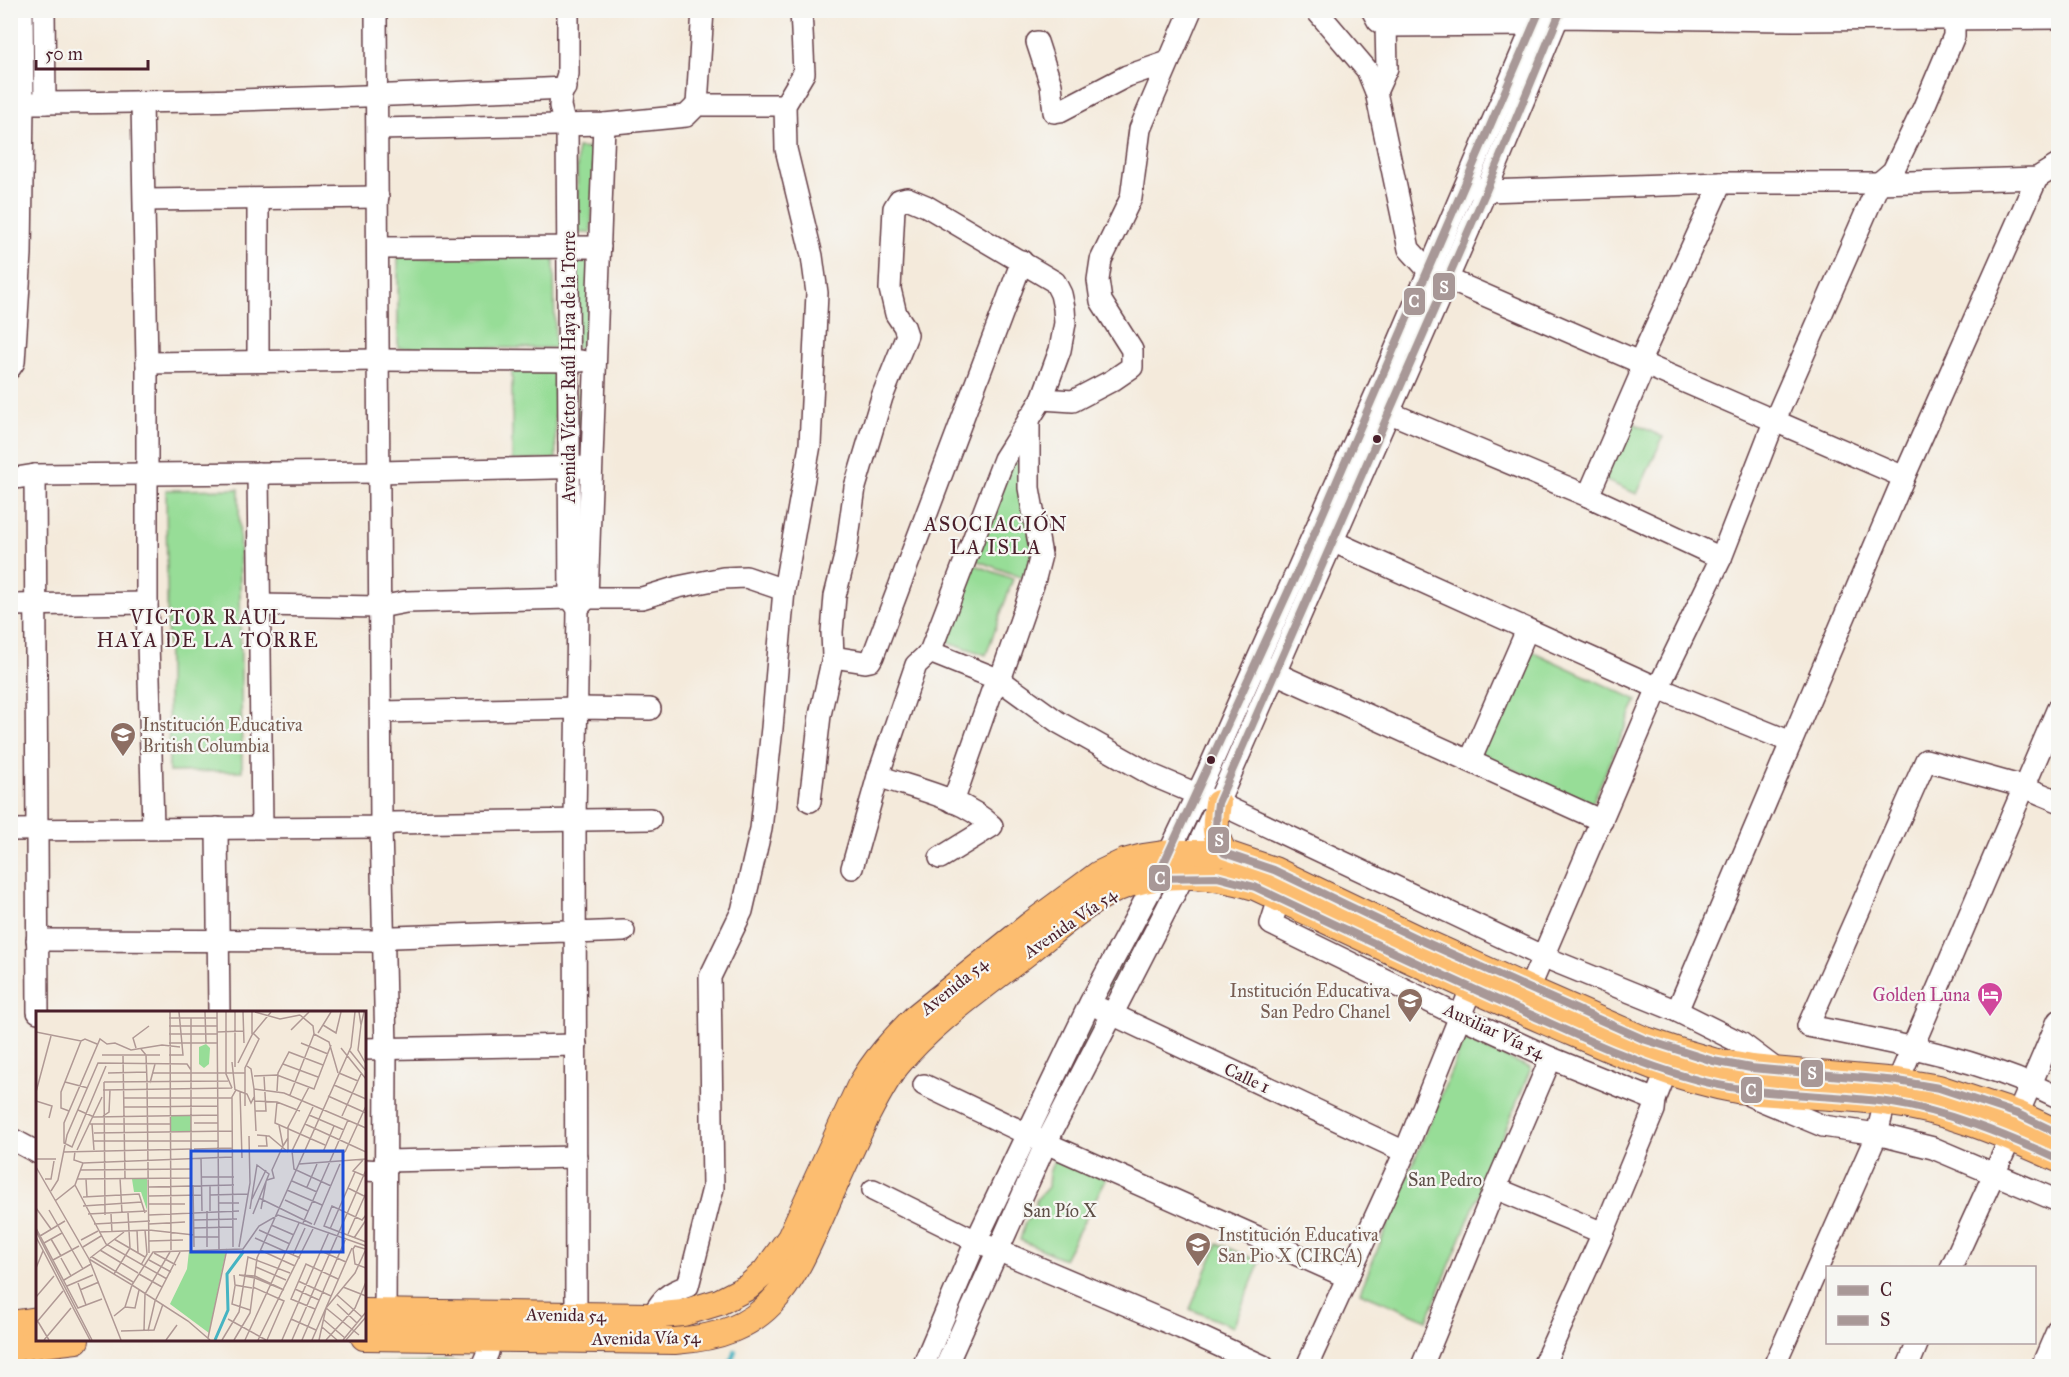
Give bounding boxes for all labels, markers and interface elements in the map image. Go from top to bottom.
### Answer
scale bar [36,33,148,71]
text: 50 m [45,43,83,65]
street label: Avenida Víctor Raúl Haya de la Torre [558,231,580,504]
line badge: S [1432,272,1456,301]
text: S [1439,278,1449,297]
line badge: C [1403,287,1426,316]
text: C [1409,292,1420,311]
unlabelled marker [1371,433,1383,445]
district label: ASOCIACIÓN LA ISLA [923,510,1068,559]
district label: VICTOR RAUL HAYA DE LA TORRE [97,605,319,652]
place label: Institución Educativa British Columbia [142,714,303,757]
school or university icon: Institución Educativa British Columbia [108,720,138,758]
unlabelled marker [1205,754,1217,766]
line badge: S [1207,826,1230,854]
text: S [1214,831,1224,850]
line badge: C [1148,864,1171,892]
text: C [1155,869,1166,888]
street label: Avenida Vía 54 [1018,882,1122,964]
street label: Avenida 54 [915,952,993,1020]
place label: Institución Educativa San Pedro Chanel [1229,980,1390,1023]
hotel icon: Golden Luna [1975,980,2005,1018]
place label: Golden Luna [1873,984,1970,1006]
school or university icon: Institución Educativa San Pedro Chanel [1395,986,1425,1024]
street label: Auxiliar Vía 54 [1439,998,1549,1064]
inset map [36,1011,366,1341]
street label: Calle 1 [1221,1058,1273,1098]
line badge: S [1800,1059,1824,1088]
text: S [1807,1064,1817,1083]
line badge: C [1740,1076,1763,1104]
text: C [1746,1081,1757,1100]
park label: San Pedro [1408,1169,1482,1191]
park label: San Pío X [1023,1200,1097,1222]
place label: Institución Educativa San Pio X (CIRCA) [1218,1224,1379,1268]
school or university icon: Institución Educativa San Pio X (CIRCA) [1183,1230,1213,1268]
legend [1826,1266,2036,1344]
text: C [1880,1279,1892,1301]
street label: Avenida 54 [525,1303,607,1327]
text: S [1880,1309,1890,1331]
street label: Avenida Vía 54 [590,1326,702,1350]

